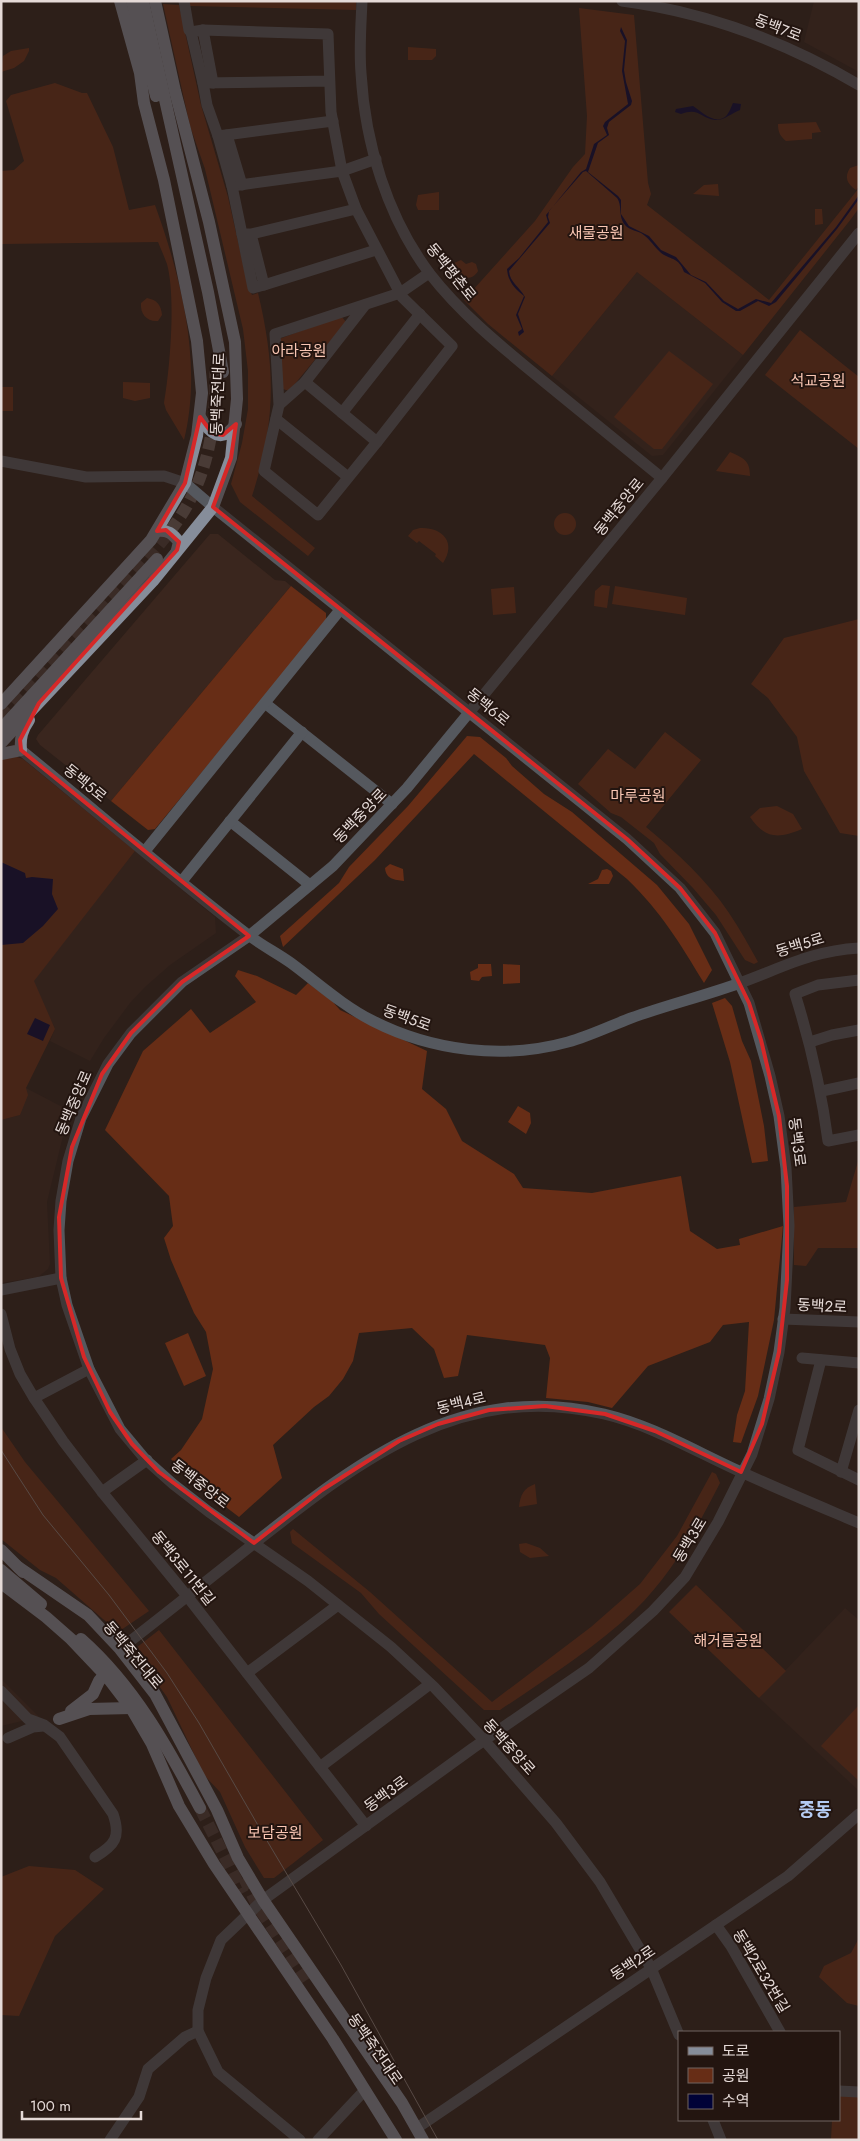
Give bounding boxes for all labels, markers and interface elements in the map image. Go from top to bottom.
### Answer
street label: 동백7로 [751,9,805,47]
park label: 새물공원 [568,222,624,244]
street label: 동백평촌로 [421,238,481,306]
park label: 아라공원 [271,340,327,362]
street label: 동백죽전대로 [206,352,230,436]
park label: 석교공원 [790,370,846,392]
street label: 동백중앙로 [589,473,649,541]
street label: 동백6로 [462,683,514,731]
street label: 동백5로 [59,759,111,807]
street label: 동백중앙로 [328,784,392,848]
park label: 마루공원 [610,785,666,807]
street label: 동백5로 [773,927,827,963]
street label: 동백5로 [380,999,434,1037]
street label: 동백중앙로 [50,1067,98,1139]
street label: 동백3로 [783,1116,811,1168]
street label: 동백2로 [796,1294,848,1318]
street label: 동백4로 [434,1386,488,1420]
street label: 동백중앙로 [166,1454,234,1514]
street label: 동백3로 [668,1513,712,1567]
street label: 동백3로11번길 [146,1526,220,1610]
street label: 동백죽전대로 [98,1616,168,1694]
park label: 해거름공원 [693,1630,763,1652]
street label: 동백중앙로 [478,1714,540,1780]
street label: 동백3로 [359,1771,413,1817]
district label: 중동 [798,1797,832,1823]
park label: 보담공원 [247,1822,303,1844]
street label: 동백2로32번길 [727,1925,795,2017]
street label: 동백2로 [606,1940,660,1986]
street label: 동백죽전대로 [342,2009,408,2089]
legend [678,2031,840,2121]
text: 도로 [722,2040,750,2062]
text: 공원 [722,2065,750,2087]
scale bar [22,2088,141,2120]
text: 수역 [722,2090,750,2112]
text: 100 m [30,2095,71,2117]

